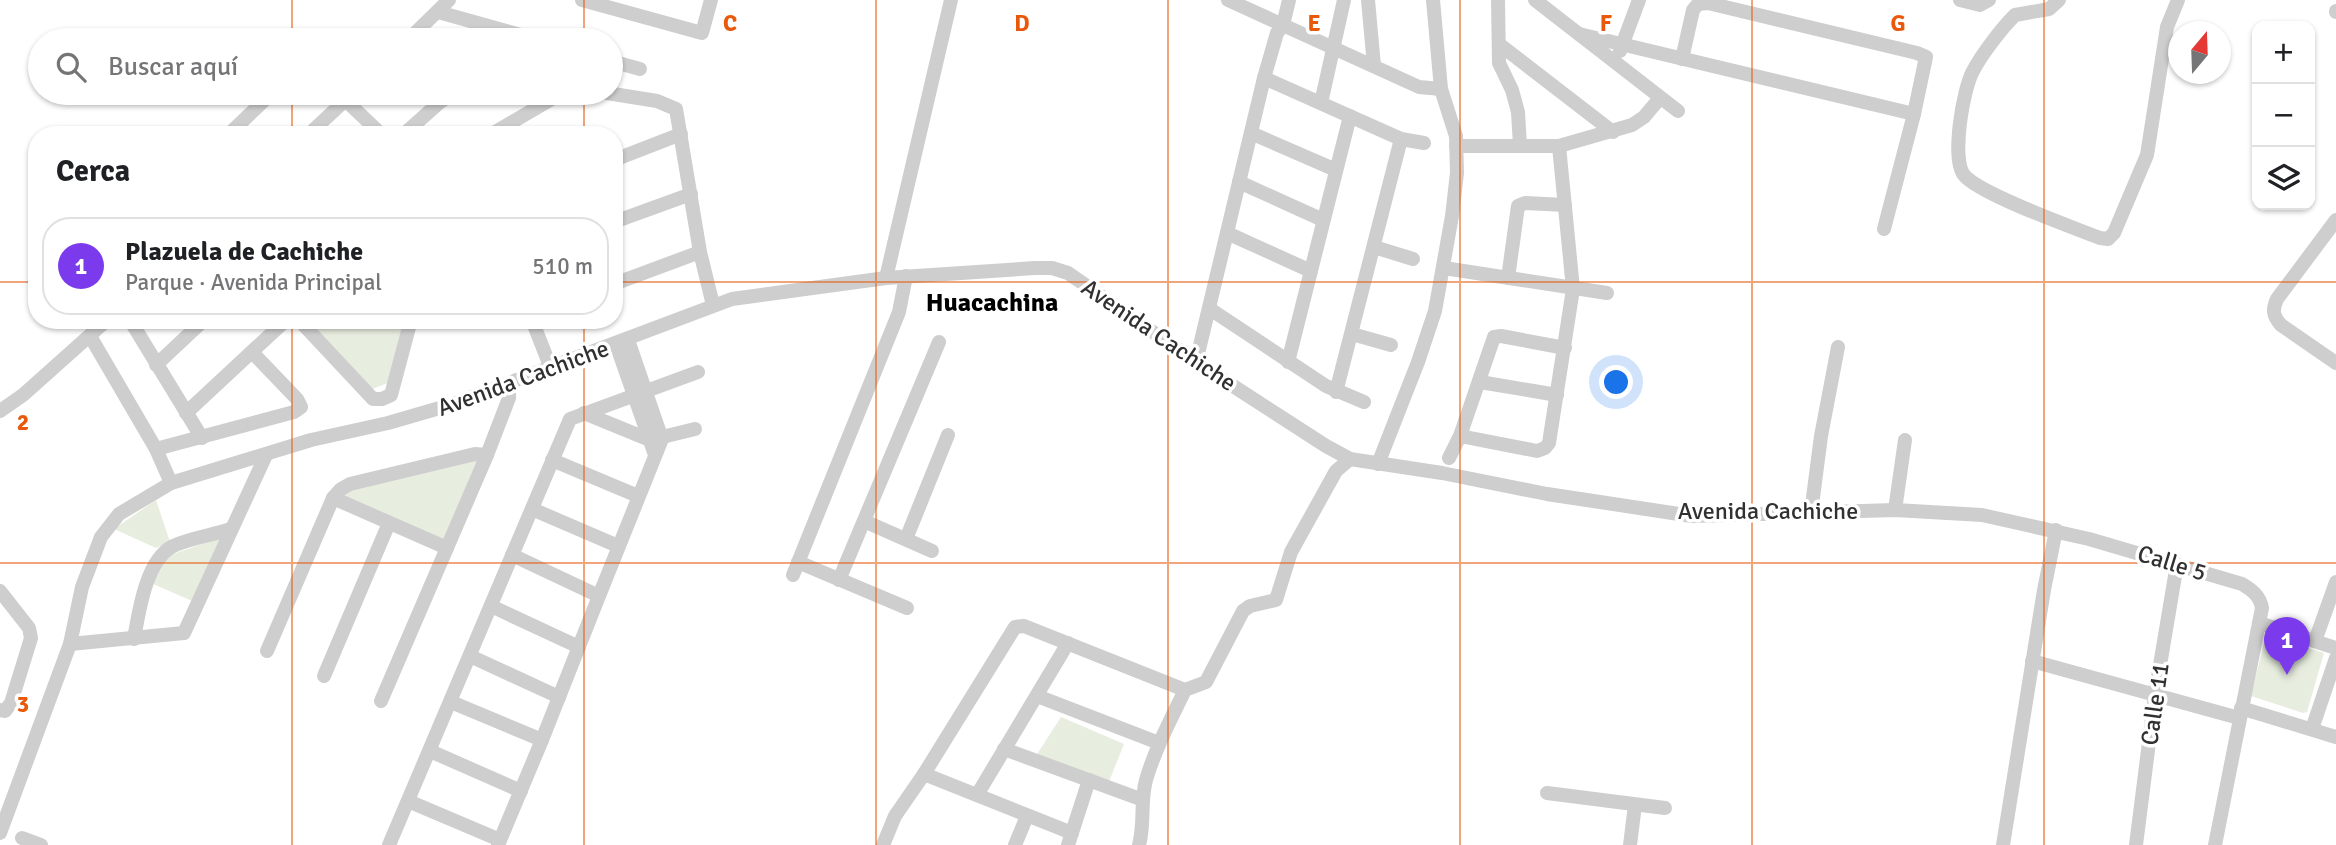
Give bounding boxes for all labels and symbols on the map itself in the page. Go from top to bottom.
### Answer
text: C [723,9,737,38]
text: D [1014,9,1030,38]
text: E [1307,9,1321,38]
text: F [1600,9,1612,38]
text: G [1890,9,1906,38]
north arrow [2168,21,2231,84]
street label: Avenida Cachiche [1076,272,1242,398]
district label: Huacachina [926,287,1058,319]
street label: Avenida Cachiche [433,333,613,423]
your location [1599,365,1633,399]
text: 2 [17,408,29,437]
street label: Avenida Cachiche [1678,496,1858,526]
street label: Calle 5 [2134,538,2210,588]
pin: 1 [2264,617,2310,675]
street label: Calle 11 [2134,661,2176,747]
text: 3 [17,690,29,719]

